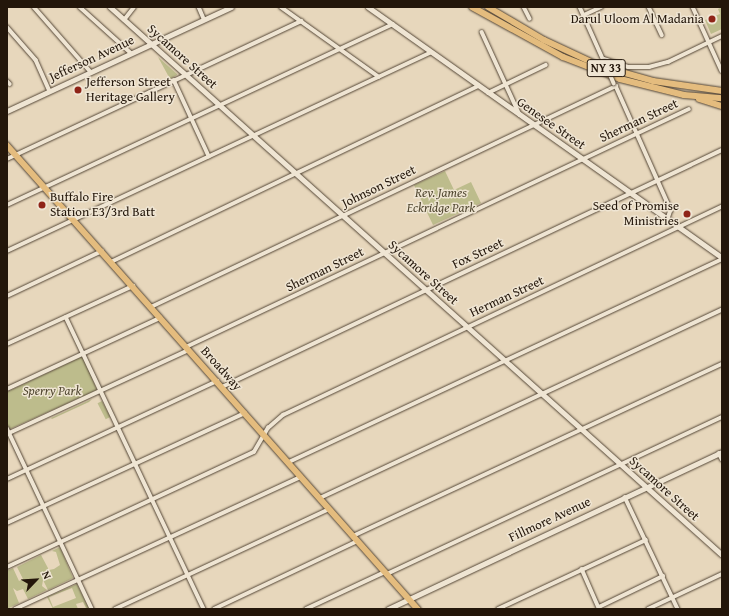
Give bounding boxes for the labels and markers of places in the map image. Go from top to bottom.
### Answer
place label: Darul Uloom Al Madania [571,11,704,27]
marker: Darul Uloom Al Madania [707,14,717,24]
place label: Jefferson Street Heritage Gallery [86,75,175,106]
marker: Jefferson Street Heritage Gallery [73,85,83,95]
place label: Buffalo Fire Station E3/3rd Batt [50,190,155,221]
place label: Seed of Promise Ministries [593,199,679,230]
marker: Buffalo Fire Station E3/3rd Batt [37,200,47,210]
marker: Seed of Promise Ministries [682,209,692,219]

